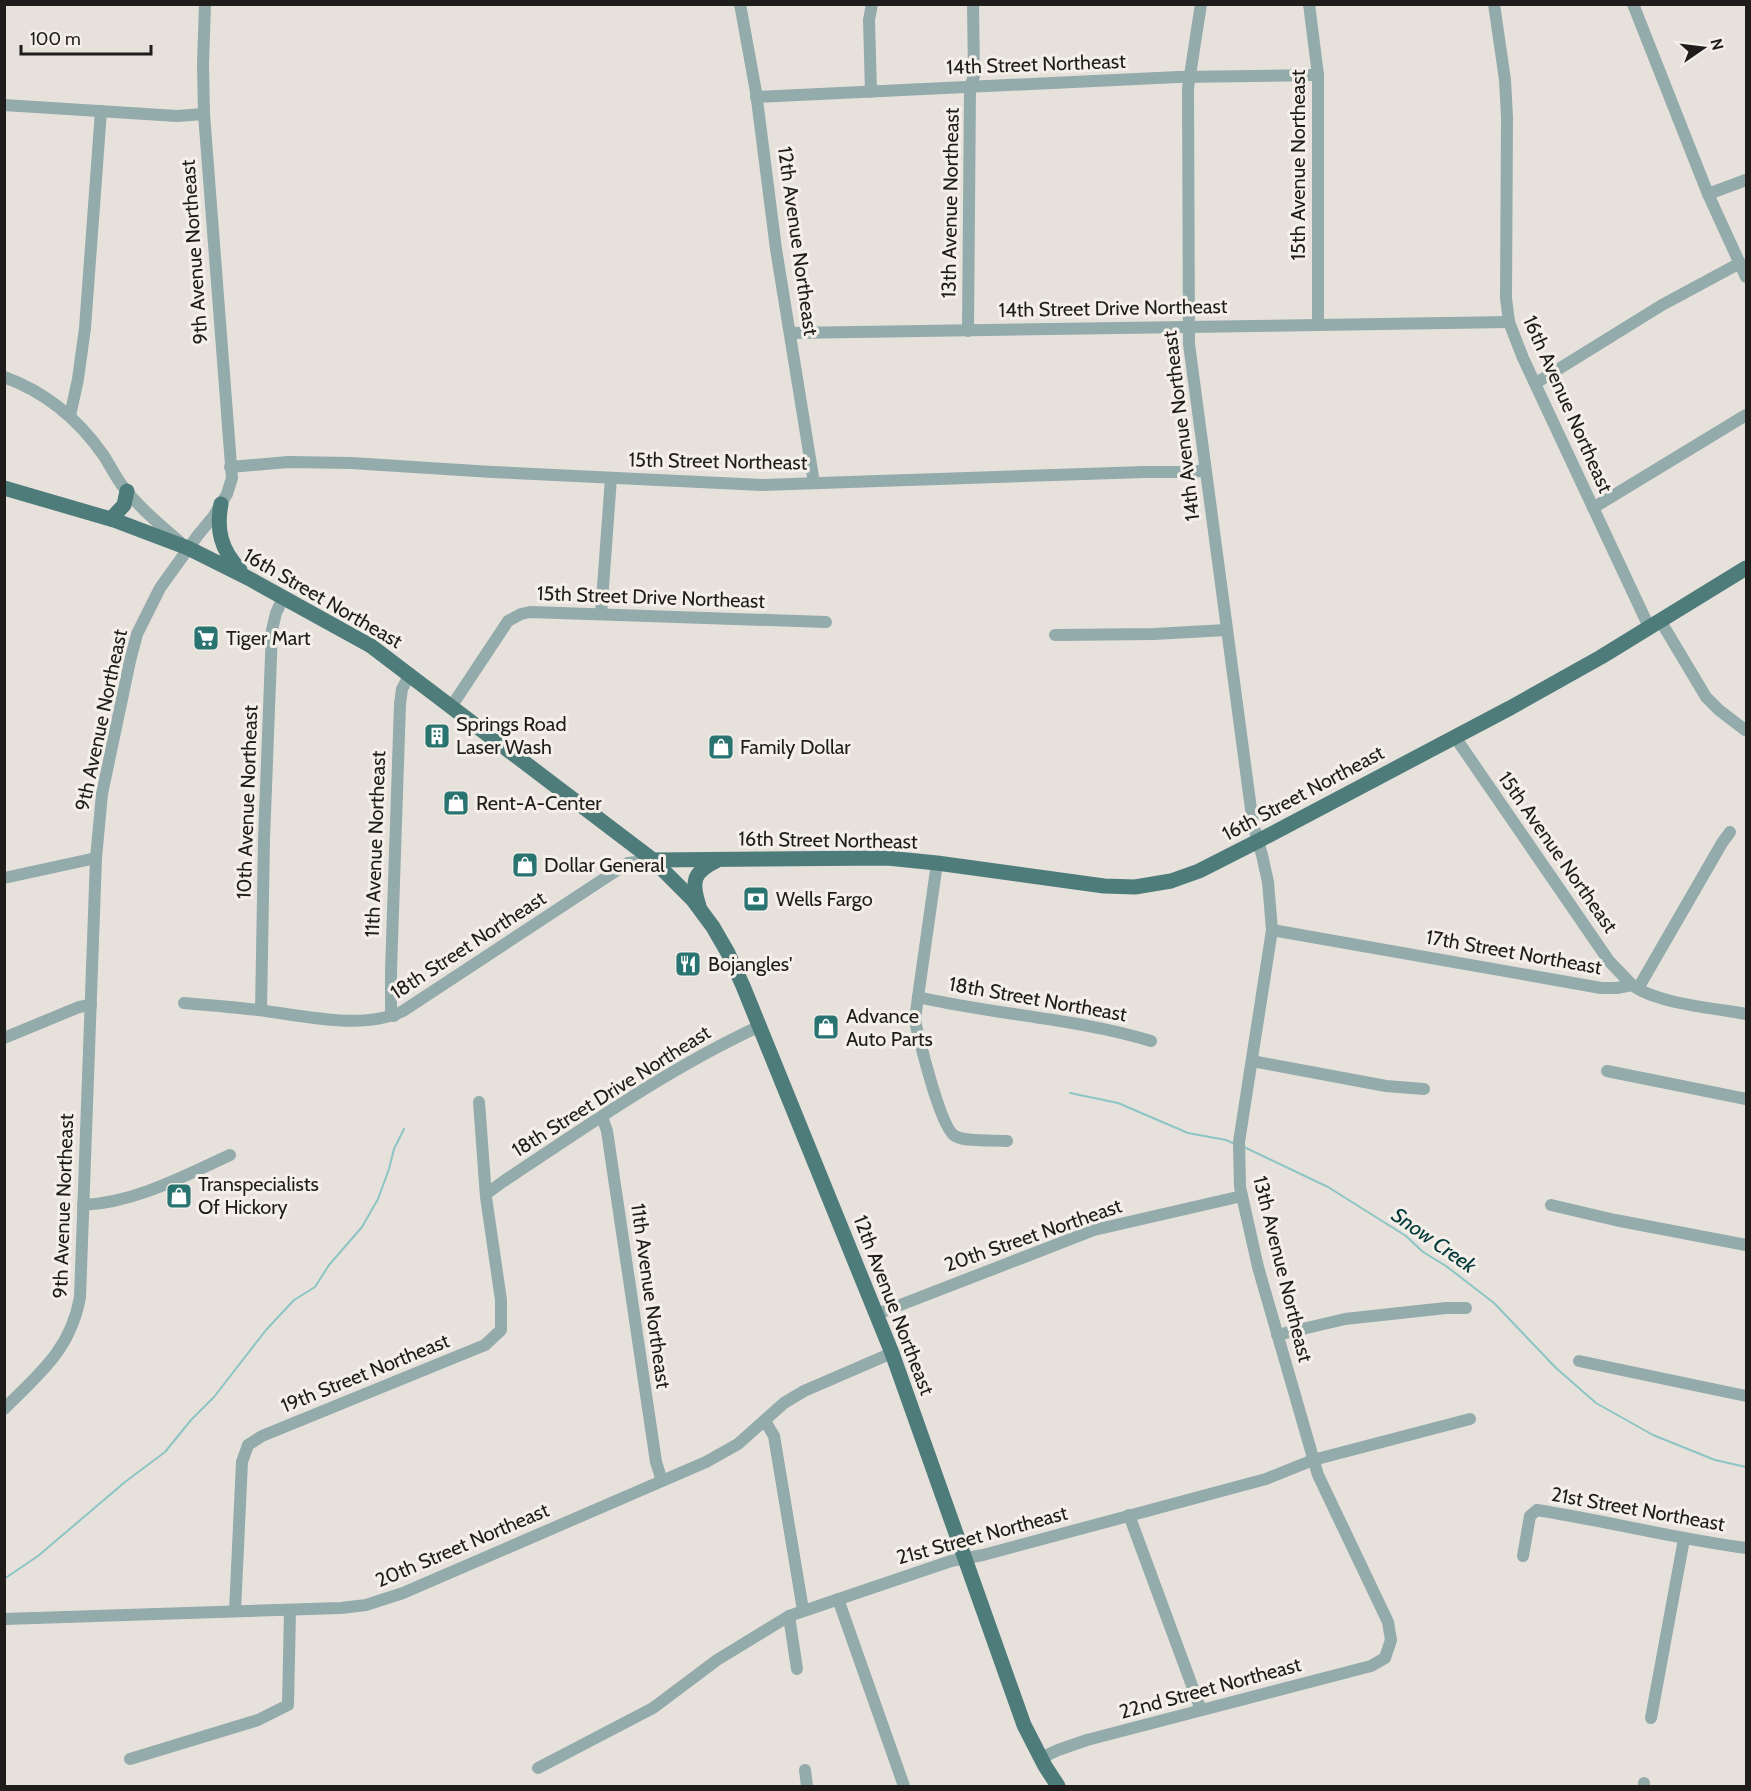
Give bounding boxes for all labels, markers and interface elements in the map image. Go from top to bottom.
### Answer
scale bar [21,18,152,56]
north arrow [1673,18,1733,78]
text: 100 m [30,28,81,50]
text: N [1706,37,1728,52]
street label: 14th Street Northeast [946,49,1126,79]
street label: 15th Avenue Northeast [1286,69,1310,260]
street label: 13th Avenue Northeast [936,107,964,299]
street label: 12th Avenue Northeast [773,145,823,337]
street label: 9th Avenue Northeast [176,159,212,345]
street label: 14th Street Drive Northeast [998,294,1228,322]
street label: 16th Avenue Northeast [1518,312,1618,497]
street label: 14th Avenue Northeast [1157,329,1205,523]
street label: 15th Street Northeast [628,447,808,475]
street label: 16th Street Northeast [239,543,407,653]
street label: 15th Street Drive Northeast [537,581,766,613]
supermarket icon: Tiger Mart [191,623,221,653]
place label: Tiger Mart [226,626,311,650]
street label: 9th Avenue Northeast [70,627,132,813]
street label: 10th Avenue Northeast [232,704,262,899]
place label: Springs Road Laser Wash [456,712,567,759]
building icon: Springs Road Laser Wash [422,721,452,751]
shop icon: Family Dollar [706,732,736,762]
place label: Family Dollar [740,735,851,759]
street label: 16th Street Northeast [1218,740,1388,846]
street label: 11th Avenue Northeast [360,750,390,938]
street label: 15th Avenue Northeast [1493,767,1623,937]
shop icon: Rent-A-Center [441,788,471,818]
place label: Rent-A-Center [476,791,602,815]
street label: 16th Street Northeast [738,826,918,854]
shop icon: Dollar General [510,850,540,880]
place label: Dollar General [544,853,665,877]
bank icon: Wells Fargo [741,884,771,914]
street label: 18th Street Northeast [386,886,550,1004]
place label: Wells Fargo [776,887,873,911]
street label: 17th Street Northeast [1424,925,1604,979]
restaurant icon: Bojangles' [673,949,703,979]
place label: Bojangles' [708,952,793,976]
street label: 18th Street Northeast [947,972,1129,1027]
place label: Advance Auto Parts [846,1004,933,1051]
shop icon: Advance Auto Parts [811,1012,841,1042]
street label: 18th Street Drive Northeast [507,1020,715,1162]
street label: 9th Avenue Northeast [48,1113,78,1299]
place label: Transpecialists Of Hickory [198,1172,319,1219]
street label: 13th Avenue Northeast [1248,1173,1318,1365]
shop icon: Transpecialists Of Hickory [164,1181,194,1211]
street label: 20th Street Northeast [941,1193,1125,1277]
street label: 11th Avenue Northeast [626,1202,676,1390]
water label: Snow Creek [1387,1202,1482,1279]
street label: 12th Avenue Northeast [849,1212,939,1398]
street label: 19th Street Northeast [277,1328,453,1418]
street label: 21st Street Northeast [1549,1482,1727,1536]
street label: 20th Street Northeast [372,1498,553,1592]
street label: 21st Street Northeast [894,1501,1070,1569]
street label: 22nd Street Northeast [1116,1652,1304,1724]

